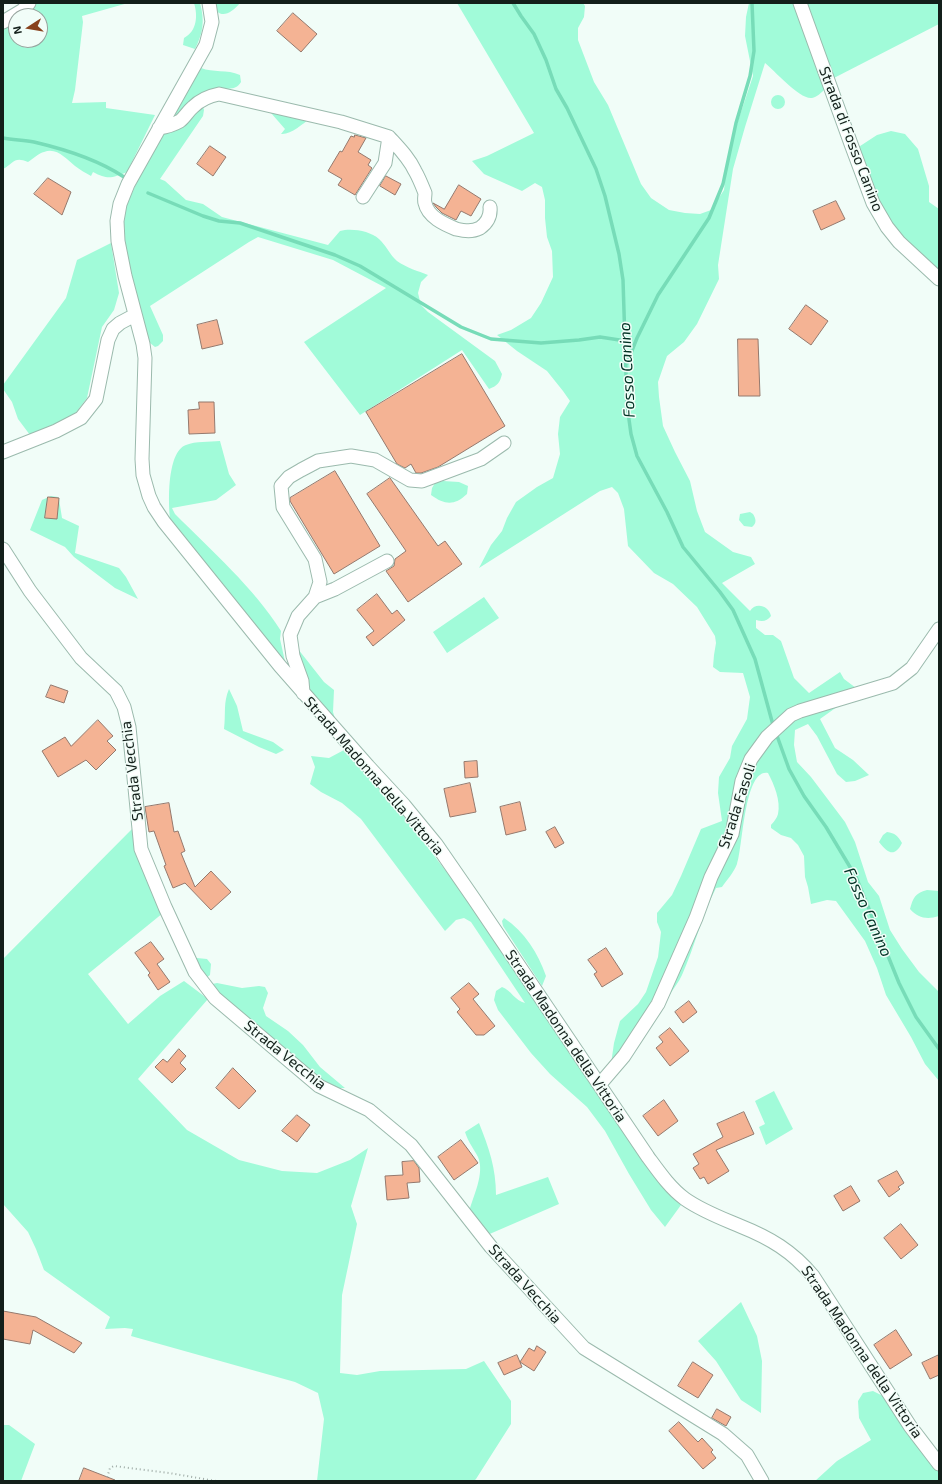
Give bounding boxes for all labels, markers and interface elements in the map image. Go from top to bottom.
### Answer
north arrow [8,8,48,48]
text: N [10,25,24,36]
street label: Strada di Fosso Canino [815,64,887,214]
water label: Fosso Canino [615,322,639,418]
street label: Strada Madonna della Vittoria [300,693,448,859]
street label: Strada Vecchia [117,720,147,822]
street label: Strada Fasoli [715,761,759,851]
water label: Fosso Canino [840,864,896,960]
street label: Strada Madonna della Vittoria [502,946,630,1126]
street label: Strada Vecchia [240,1016,330,1094]
street label: Strada Vecchia [485,1241,565,1327]
street label: Strada Madonna della Vittoria [798,1262,926,1442]

